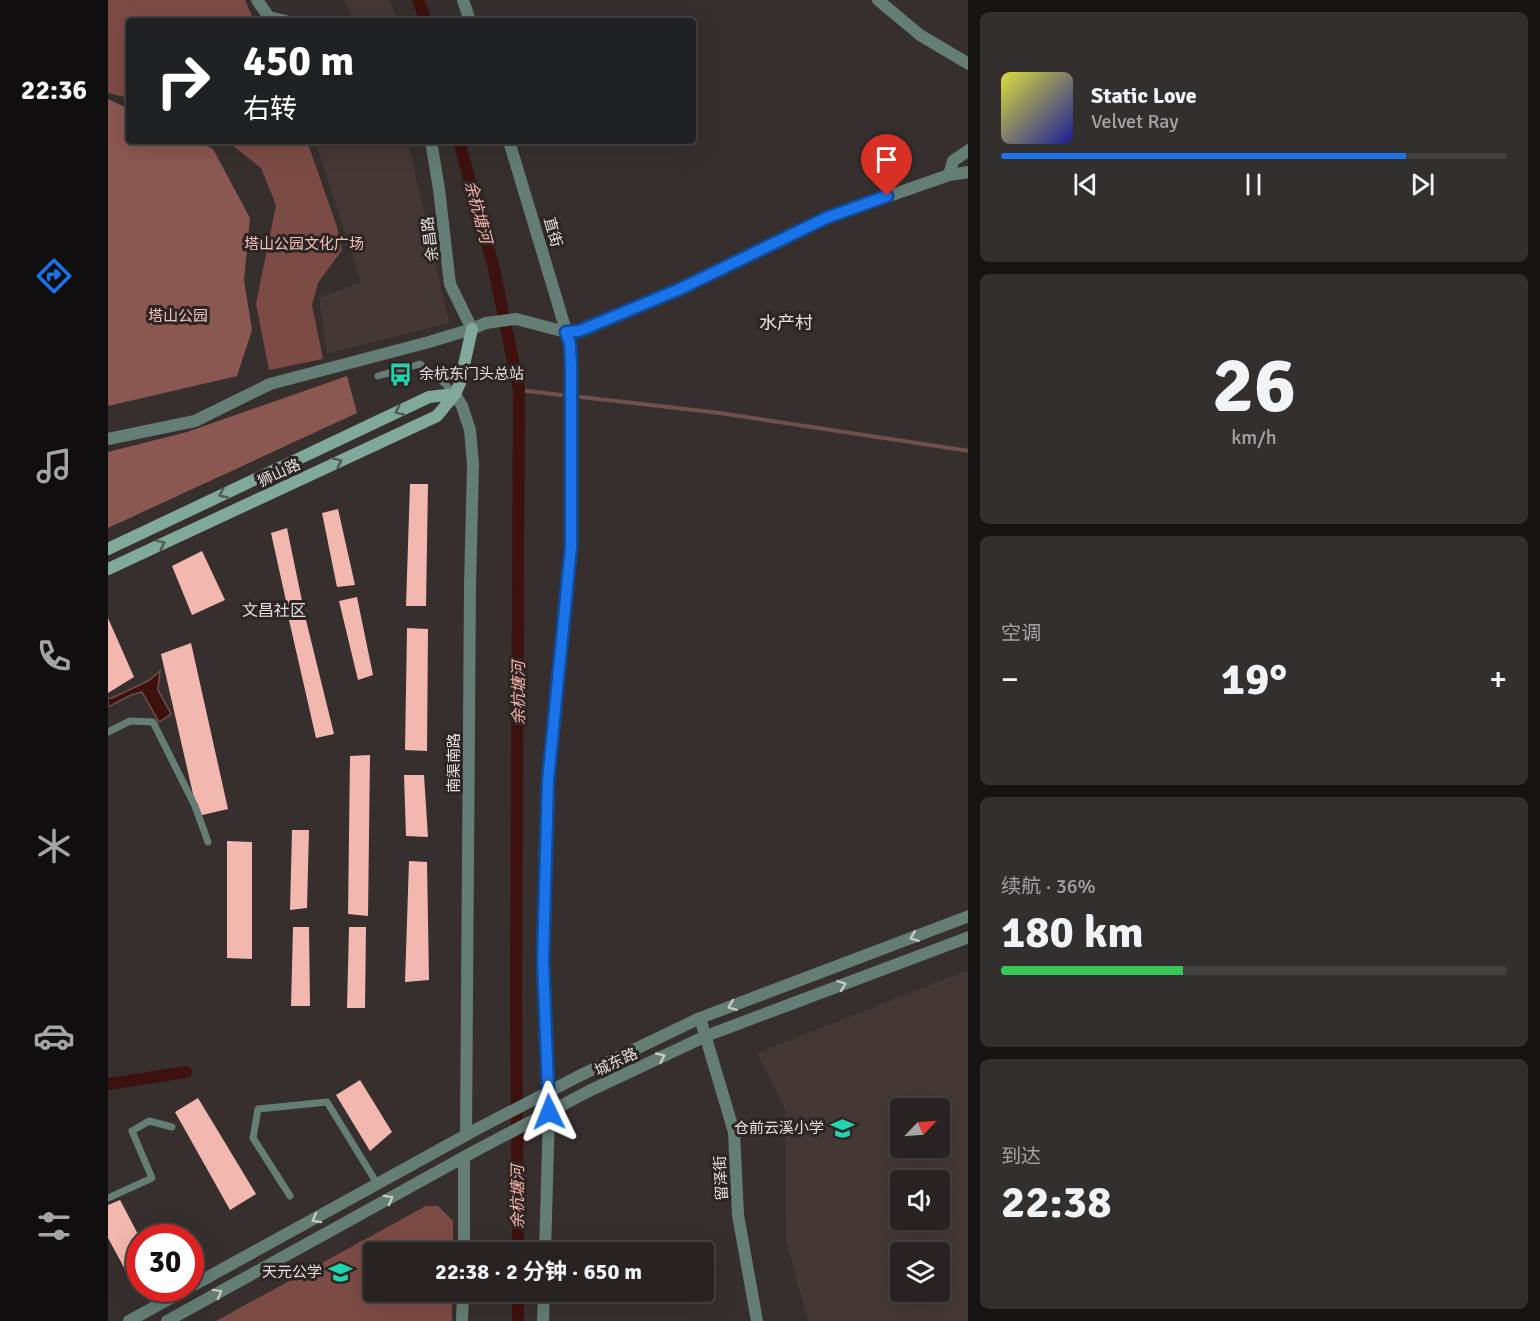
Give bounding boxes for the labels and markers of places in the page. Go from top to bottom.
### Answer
pin [861,134,912,196]
bus stop icon: 余杭东门头总站 [388,361,414,387]
place label: 余杭东门头总站 [419,365,524,383]
school or university icon: 仓前云溪小学 [829,1115,855,1141]
place label: 仓前云溪小学 [734,1119,824,1137]
school or university icon: 天元公学 [327,1259,353,1285]
place label: 天元公学 [262,1263,322,1281]

